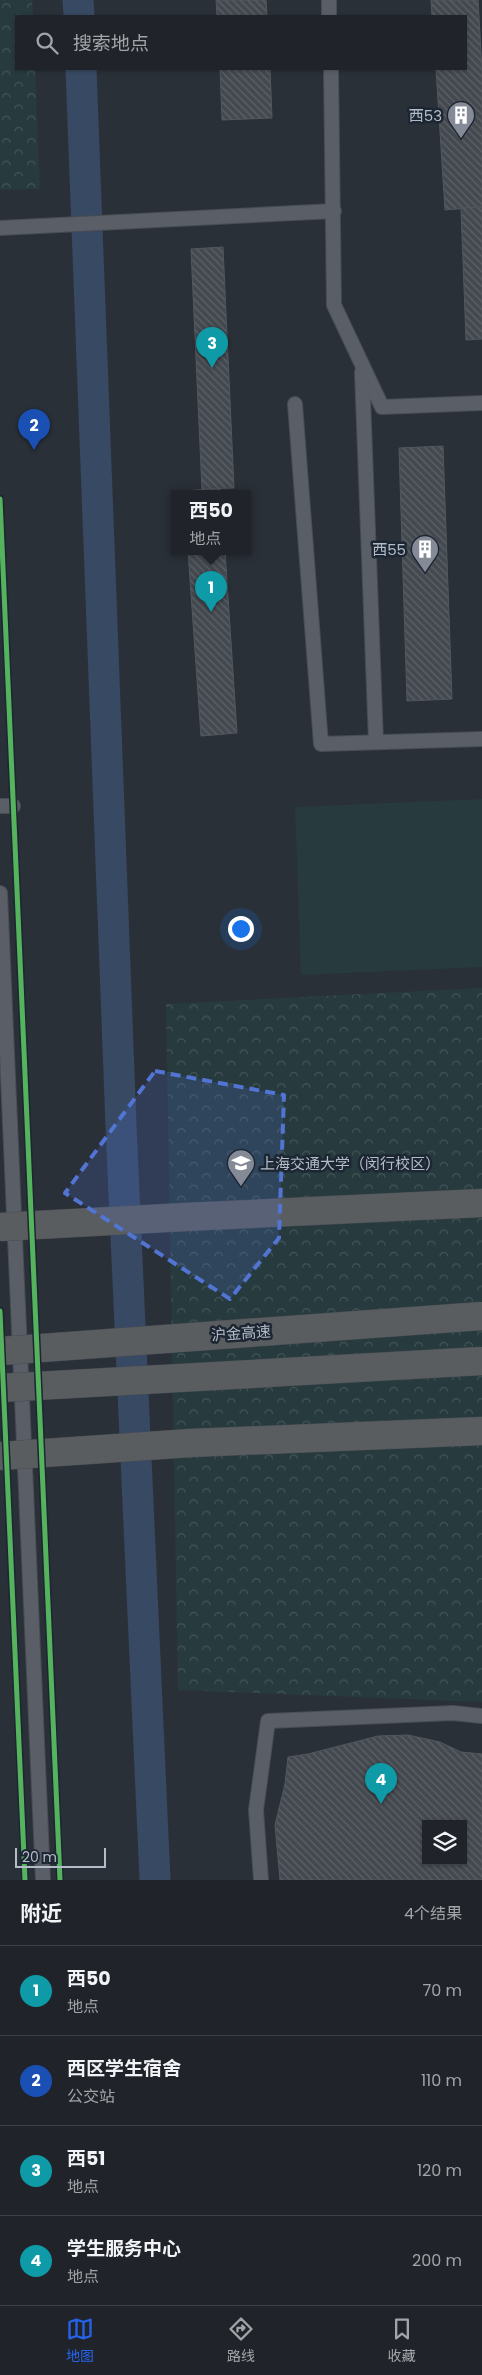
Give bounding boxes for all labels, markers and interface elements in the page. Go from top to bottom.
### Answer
search box [15,15,467,70]
icon: search [33,29,61,57]
text: 搜索地点 [73,30,149,57]
building icon: 西53 [446,100,476,139]
place label: 西53 [409,105,442,126]
pin: 3 [196,327,228,368]
pin: 2 [18,409,50,450]
popup [171,490,251,555]
text: 西50 [189,497,233,524]
text: 地点 [189,527,221,550]
building icon: 西55 [410,534,440,573]
place label: 西55 [372,539,406,560]
pin: 1 [195,571,227,612]
your location [228,916,254,942]
school or university icon: 上海交通大学（闵行校区） [226,1148,256,1187]
place label: 上海交通大学（闵行校区） [260,1153,440,1174]
street label: 沪金高速 [210,1320,272,1346]
pin: 4 [365,1763,397,1804]
map controls [422,1820,467,1865]
button: layers [422,1820,467,1865]
scale bar [15,1845,106,1868]
text: 20 m [22,1847,57,1867]
text: 附近 [20,1899,62,1928]
text: 4个结果 [404,1902,462,1925]
text: 西50 [67,1965,111,1992]
text: 1 [33,1979,39,2002]
text: 70 m [422,1979,462,2002]
text: 地点 [67,1995,99,2018]
text: 西区学生宿舍 [67,2055,181,2082]
text: 2 [31,2069,41,2092]
text: 110 m [421,2069,462,2092]
text: 公交站 [67,2085,115,2108]
text: 西51 [67,2145,106,2172]
text: 3 [31,2159,41,2182]
text: 120 m [417,2159,462,2182]
text: 地点 [67,2175,99,2198]
text: 学生服务中心 [67,2235,181,2262]
text: 4 [31,2249,41,2272]
text: 200 m [412,2249,462,2272]
text: 地点 [67,2265,99,2288]
tab: 地图 [66,2315,94,2367]
tab: 路线 [227,2315,255,2367]
tab: 收藏 [388,2315,416,2367]

